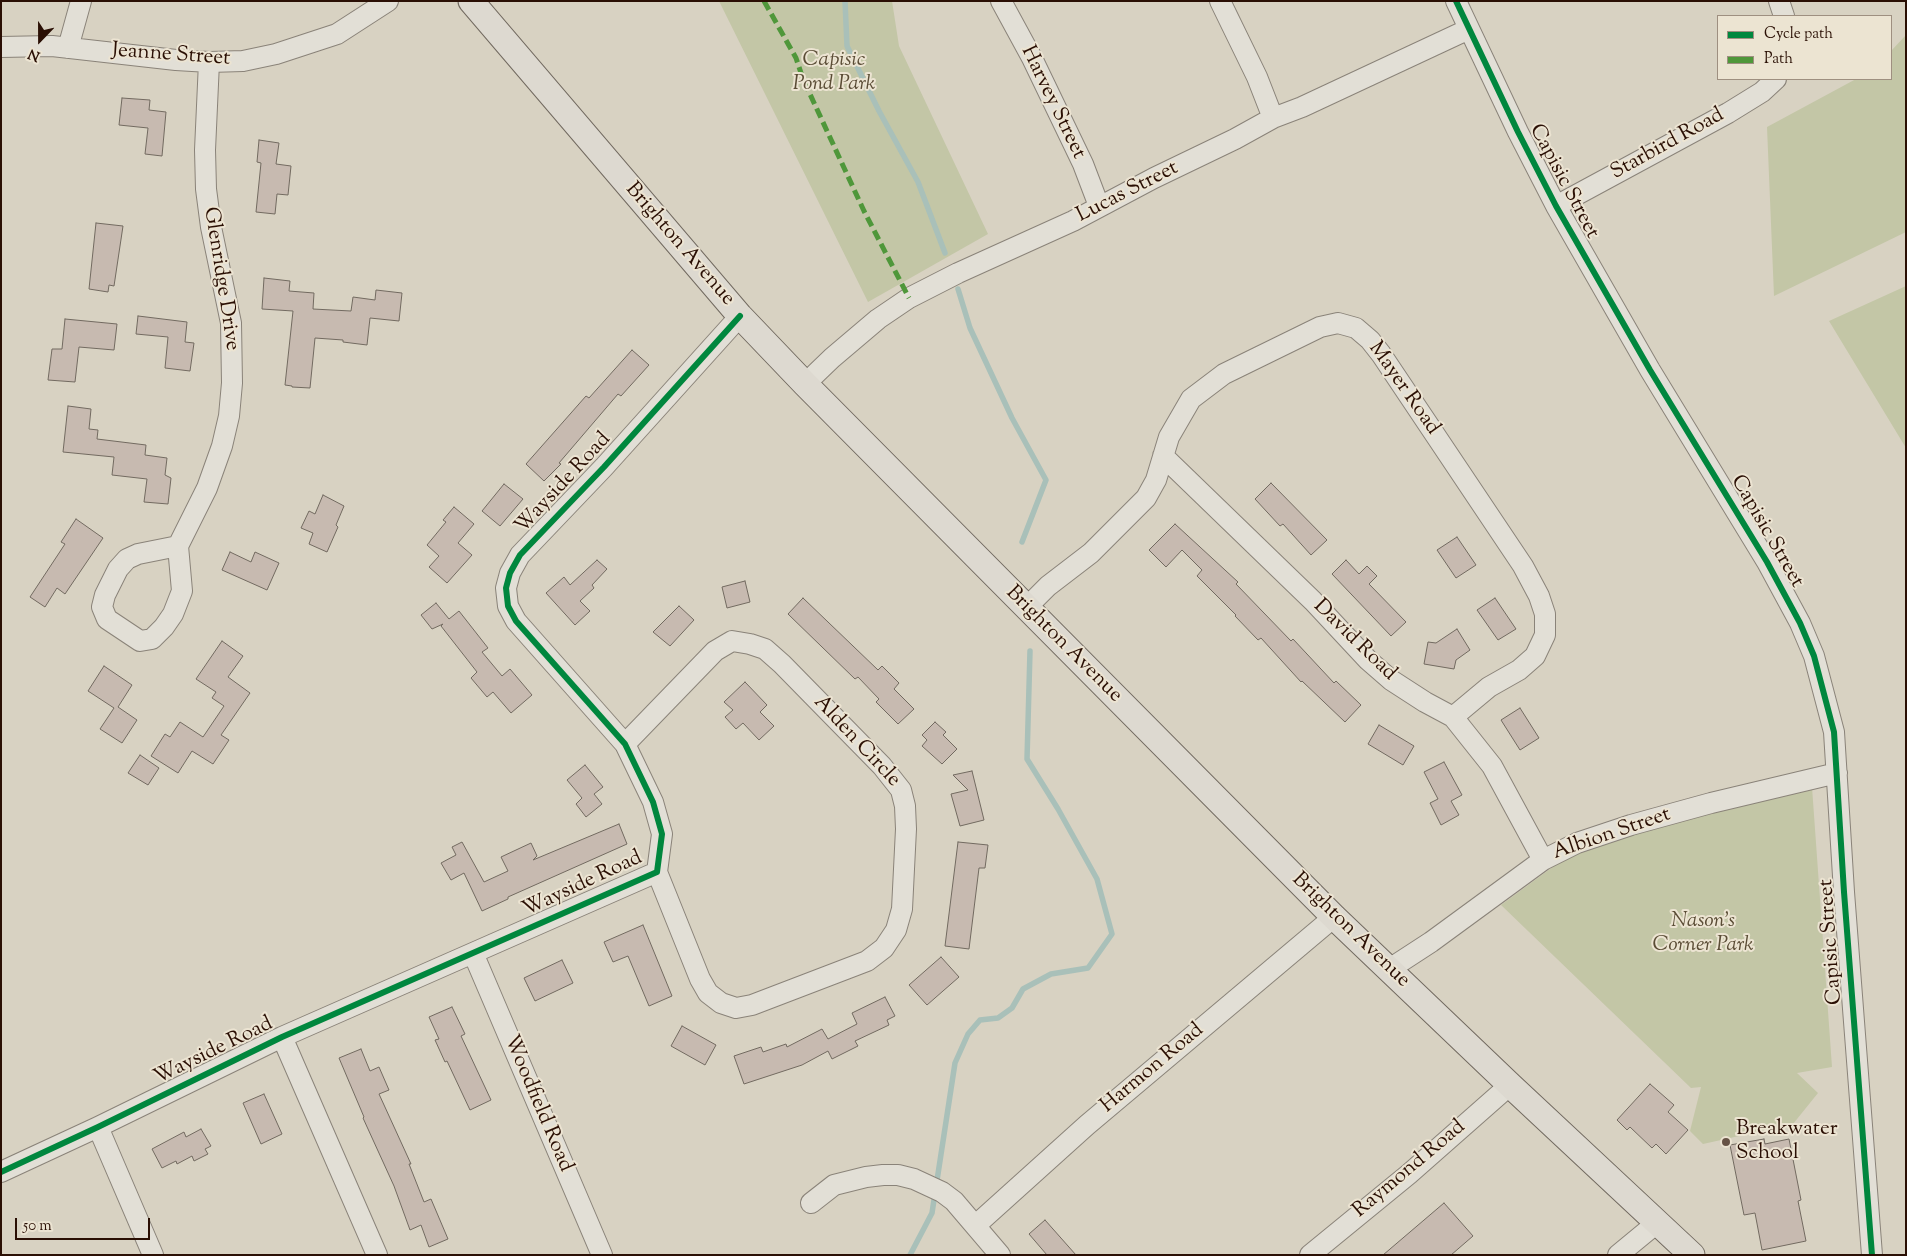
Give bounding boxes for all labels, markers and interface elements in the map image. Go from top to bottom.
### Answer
north arrow [15,15,65,65]
legend [1717,15,1892,80]
text: Cycle path [1764,24,1833,45]
street label: Jeanne Street [111,39,231,73]
street label: Harvey Street [1014,42,1090,164]
text: N [25,43,43,65]
park label: Capisic Pond Park [793,48,875,98]
text: Path [1764,49,1793,70]
street label: Starbird Road [1607,104,1729,186]
street label: Capisic Street [1522,120,1604,244]
street label: Lucas Street [1073,157,1183,229]
street label: Brighton Avenue [619,178,739,312]
street label: Glenridge Drive [196,205,244,353]
street label: Mayer Road [1362,338,1444,440]
street label: Wayside Road [511,428,617,540]
street label: Capisic Street [1724,471,1808,593]
street label: Brighton Avenue [999,581,1127,709]
street label: David Road [1307,595,1401,687]
street label: Alden Circle [807,691,905,793]
street label: Albion Street [1550,803,1674,867]
street label: Wayside Road [519,846,647,924]
street label: Brighton Avenue [1285,868,1415,994]
street label: Capisic Street [1815,878,1849,1006]
park label: Nason's Corner Park [1653,909,1753,959]
street label: Wayside Road [150,1012,278,1092]
street label: Harmon Road [1096,1019,1210,1119]
street label: Woodfield Road [497,1032,577,1176]
street label: Raymond Road [1349,1116,1471,1224]
place label: Breakwater School [1736,1117,1838,1167]
marker: Breakwater School [1720,1136,1732,1148]
scale bar [18,1208,152,1240]
text: 50 m [23,1216,52,1237]

